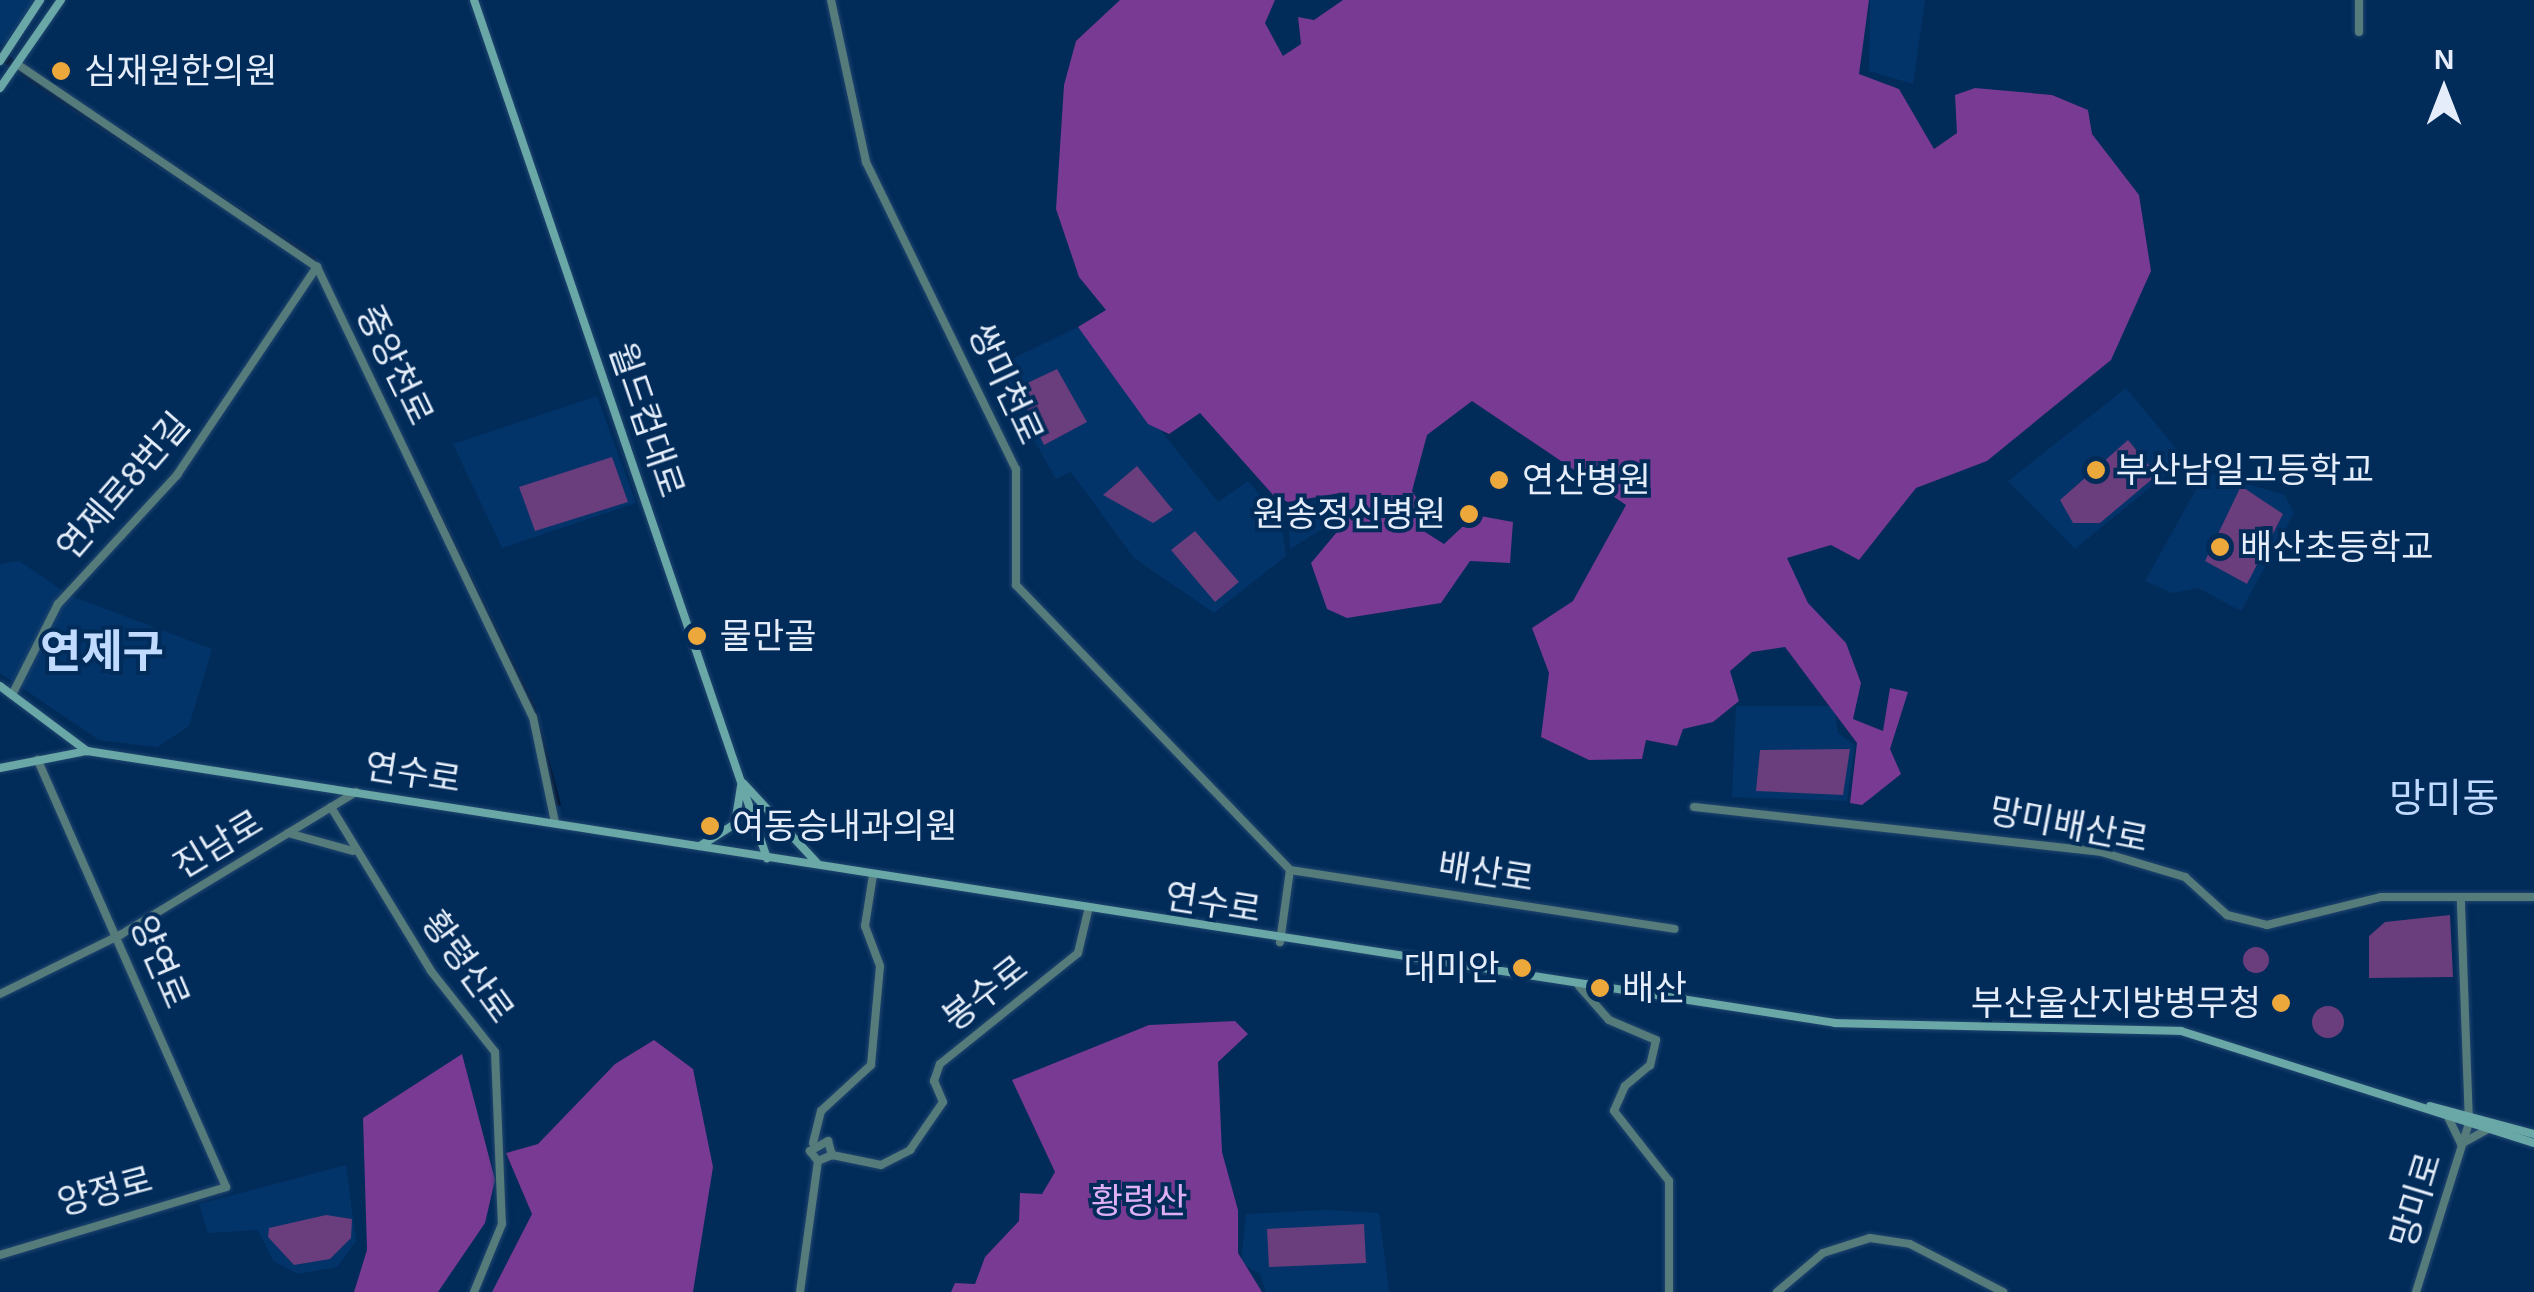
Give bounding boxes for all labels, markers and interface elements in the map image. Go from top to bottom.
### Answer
north arrow [2394,40,2494,140]
text: N [2434,44,2454,75]
place label: 심재원한의원 [84,50,277,92]
marker: 심재원한의원 [48,58,74,84]
street label: 중앙천로 [348,298,442,432]
street label: 쌍미천로 [960,317,1052,451]
street label: 월드컵대로 [601,337,693,503]
street label: 연제로8번길 [48,404,198,568]
place label: 부산남일고등학교 [2116,449,2374,491]
place label: 연산병원 [1522,459,1651,501]
marker: 부산남일고등학교 [2085,459,2107,481]
marker: 연산병원 [1486,467,1512,493]
place label: 원송정신병원 [1253,493,1446,535]
marker: 원송정신병원 [1456,501,1482,527]
place label: 배산초등학교 [2240,526,2433,568]
marker: 배산초등학교 [2209,536,2231,558]
place label: 물만골 [720,615,817,657]
marker: 물만골 [684,623,710,649]
district label: 연제구 [40,625,164,679]
street label: 연수로 [362,745,464,801]
district label: 망미동 [2389,774,2499,822]
street label: 망미배산로 [1986,789,2152,861]
street label: 진남로 [166,801,270,887]
place label: 여동승내과의원 [732,805,957,847]
marker: 여동승내과의원 [697,813,723,839]
street label: 배산로 [1435,844,1537,900]
street label: 연수로 [1162,875,1264,931]
street label: 황령산로 [413,903,523,1031]
street label: 양연로 [122,909,198,1015]
street label: 봉수로 [934,947,1036,1039]
place label: 대미안 [1403,947,1500,989]
marker: 대미안 [1509,955,1535,981]
place label: 배산 [1622,967,1686,1009]
marker: 배산 [1587,975,1613,1001]
place label: 부산울산지방병무청 [1971,982,2261,1024]
marker: 부산울산지방병무청 [2270,992,2292,1014]
street label: 망미로 [2382,1148,2450,1252]
street label: 양정로 [53,1158,157,1224]
park label: 황령산 [1091,1180,1187,1222]

